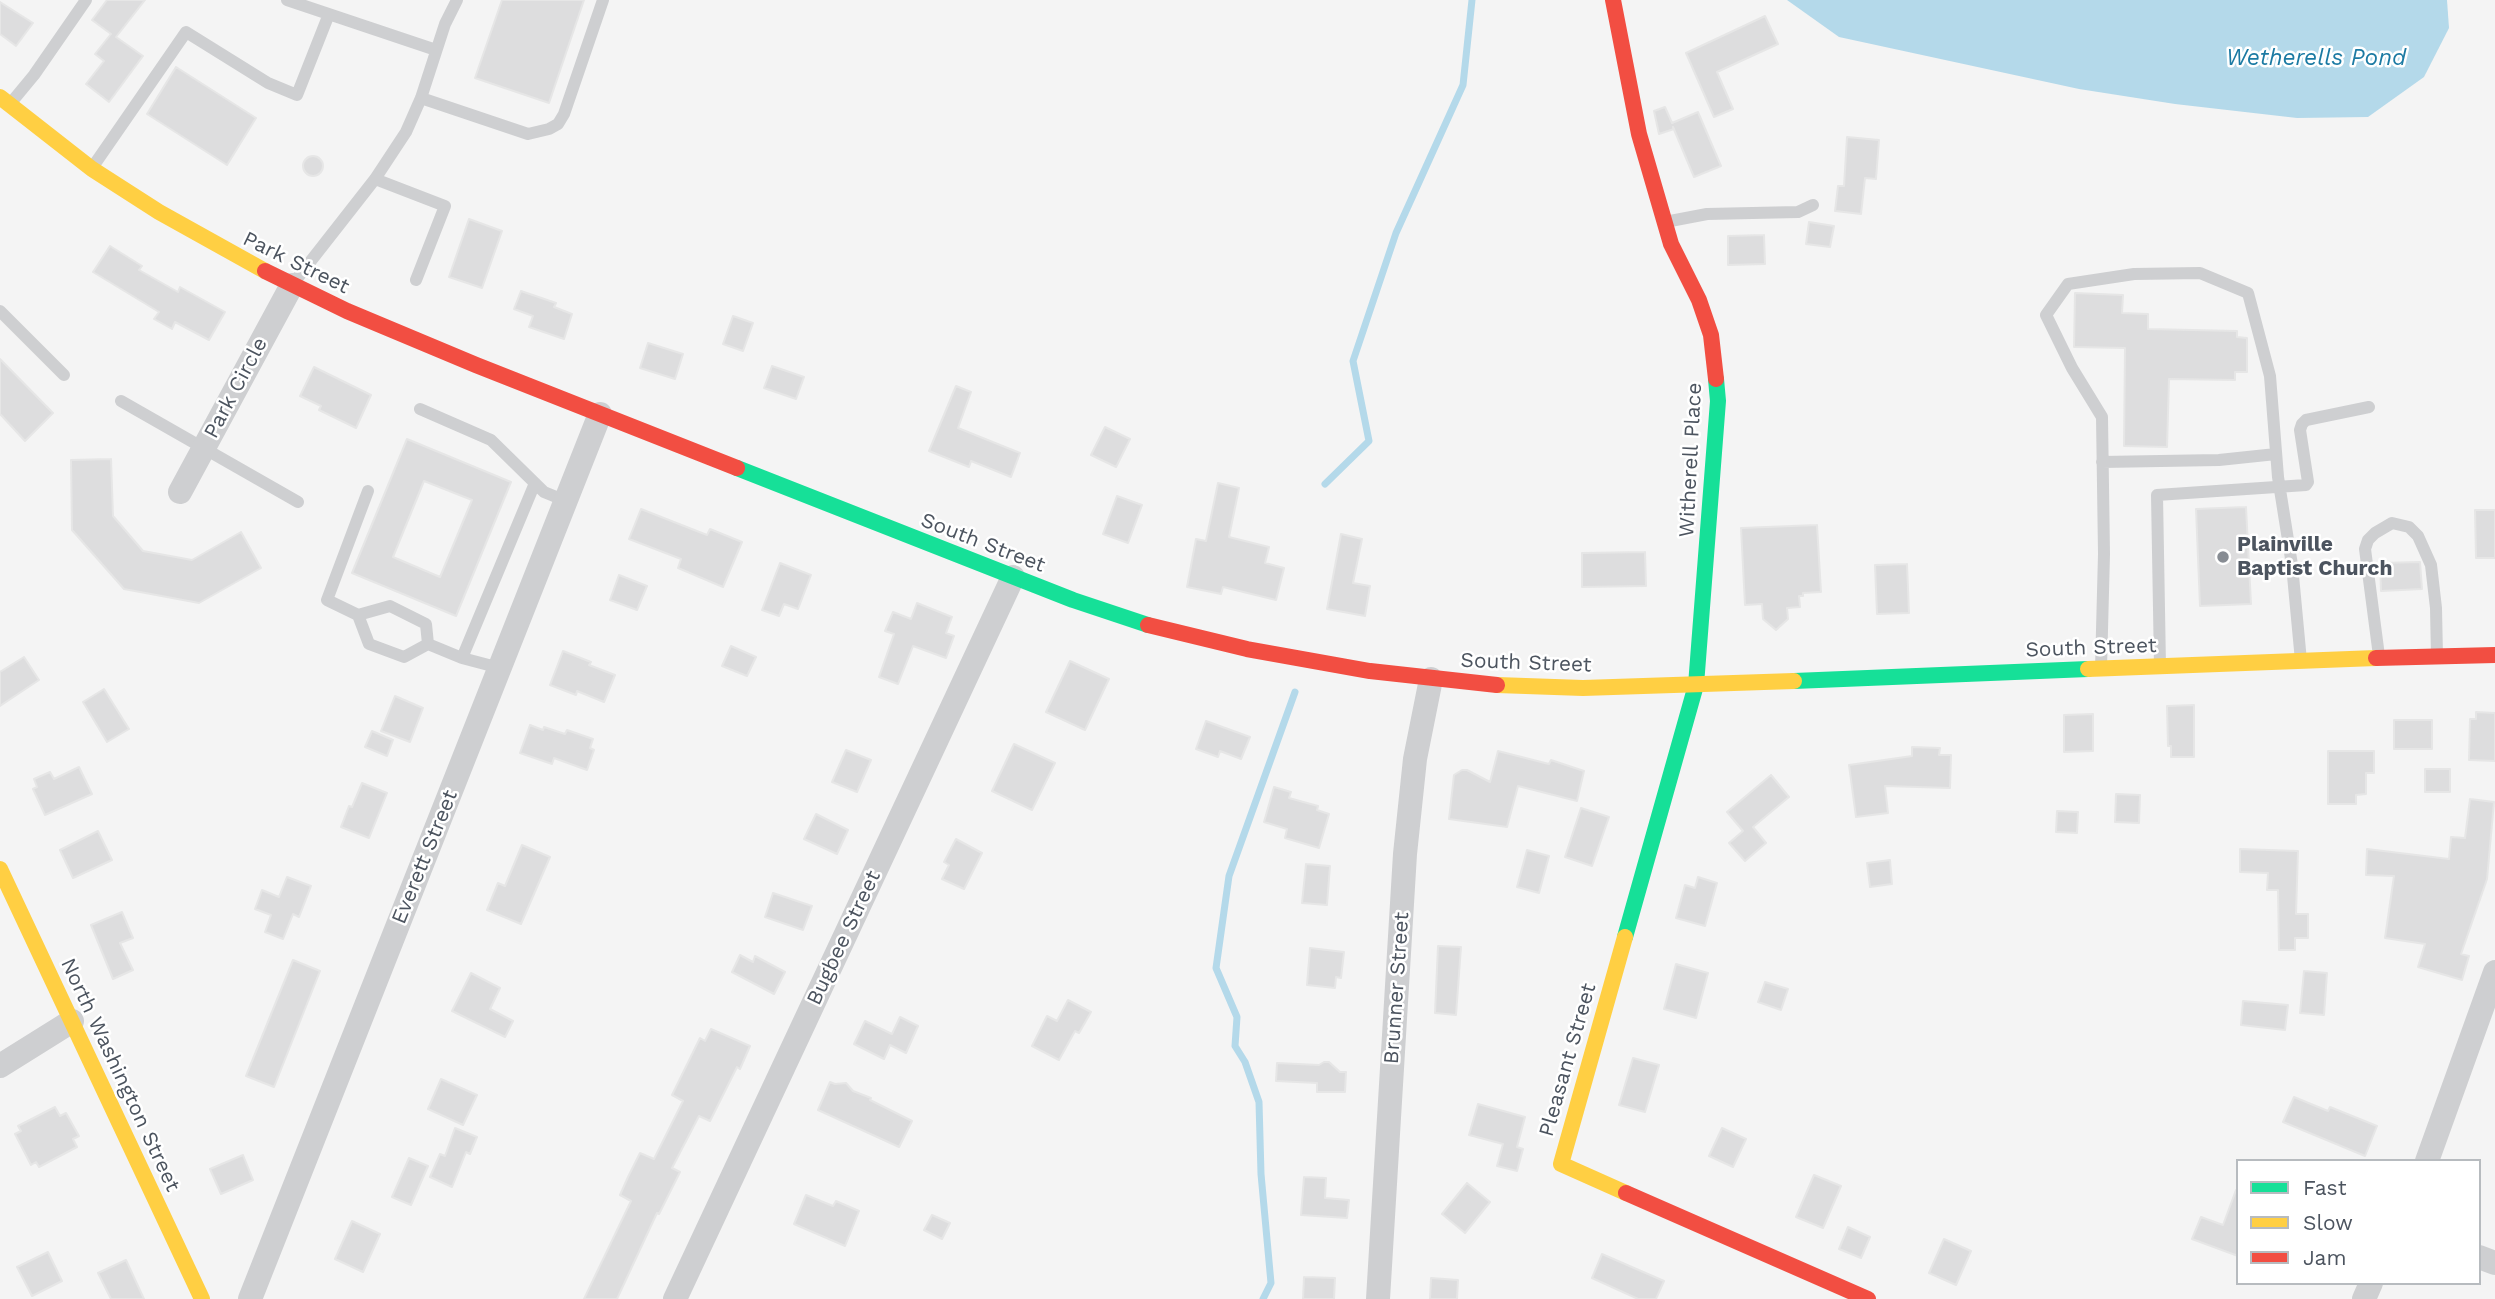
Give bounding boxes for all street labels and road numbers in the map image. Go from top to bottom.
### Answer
street label: Park Street [239,226,353,300]
street label: Park Circle [199,333,273,443]
street label: Witherell Place [1674,382,1708,538]
street label: South Street [917,508,1049,578]
street label: South Street [2025,633,2157,663]
street label: South Street [1460,648,1592,678]
street label: Everett Street [387,786,463,928]
street label: Bugbee Street [802,867,886,1009]
street label: Brunner Street [1379,911,1415,1065]
street label: North Washington Street [55,954,185,1196]
street label: Pleasant Street [1534,980,1602,1140]

